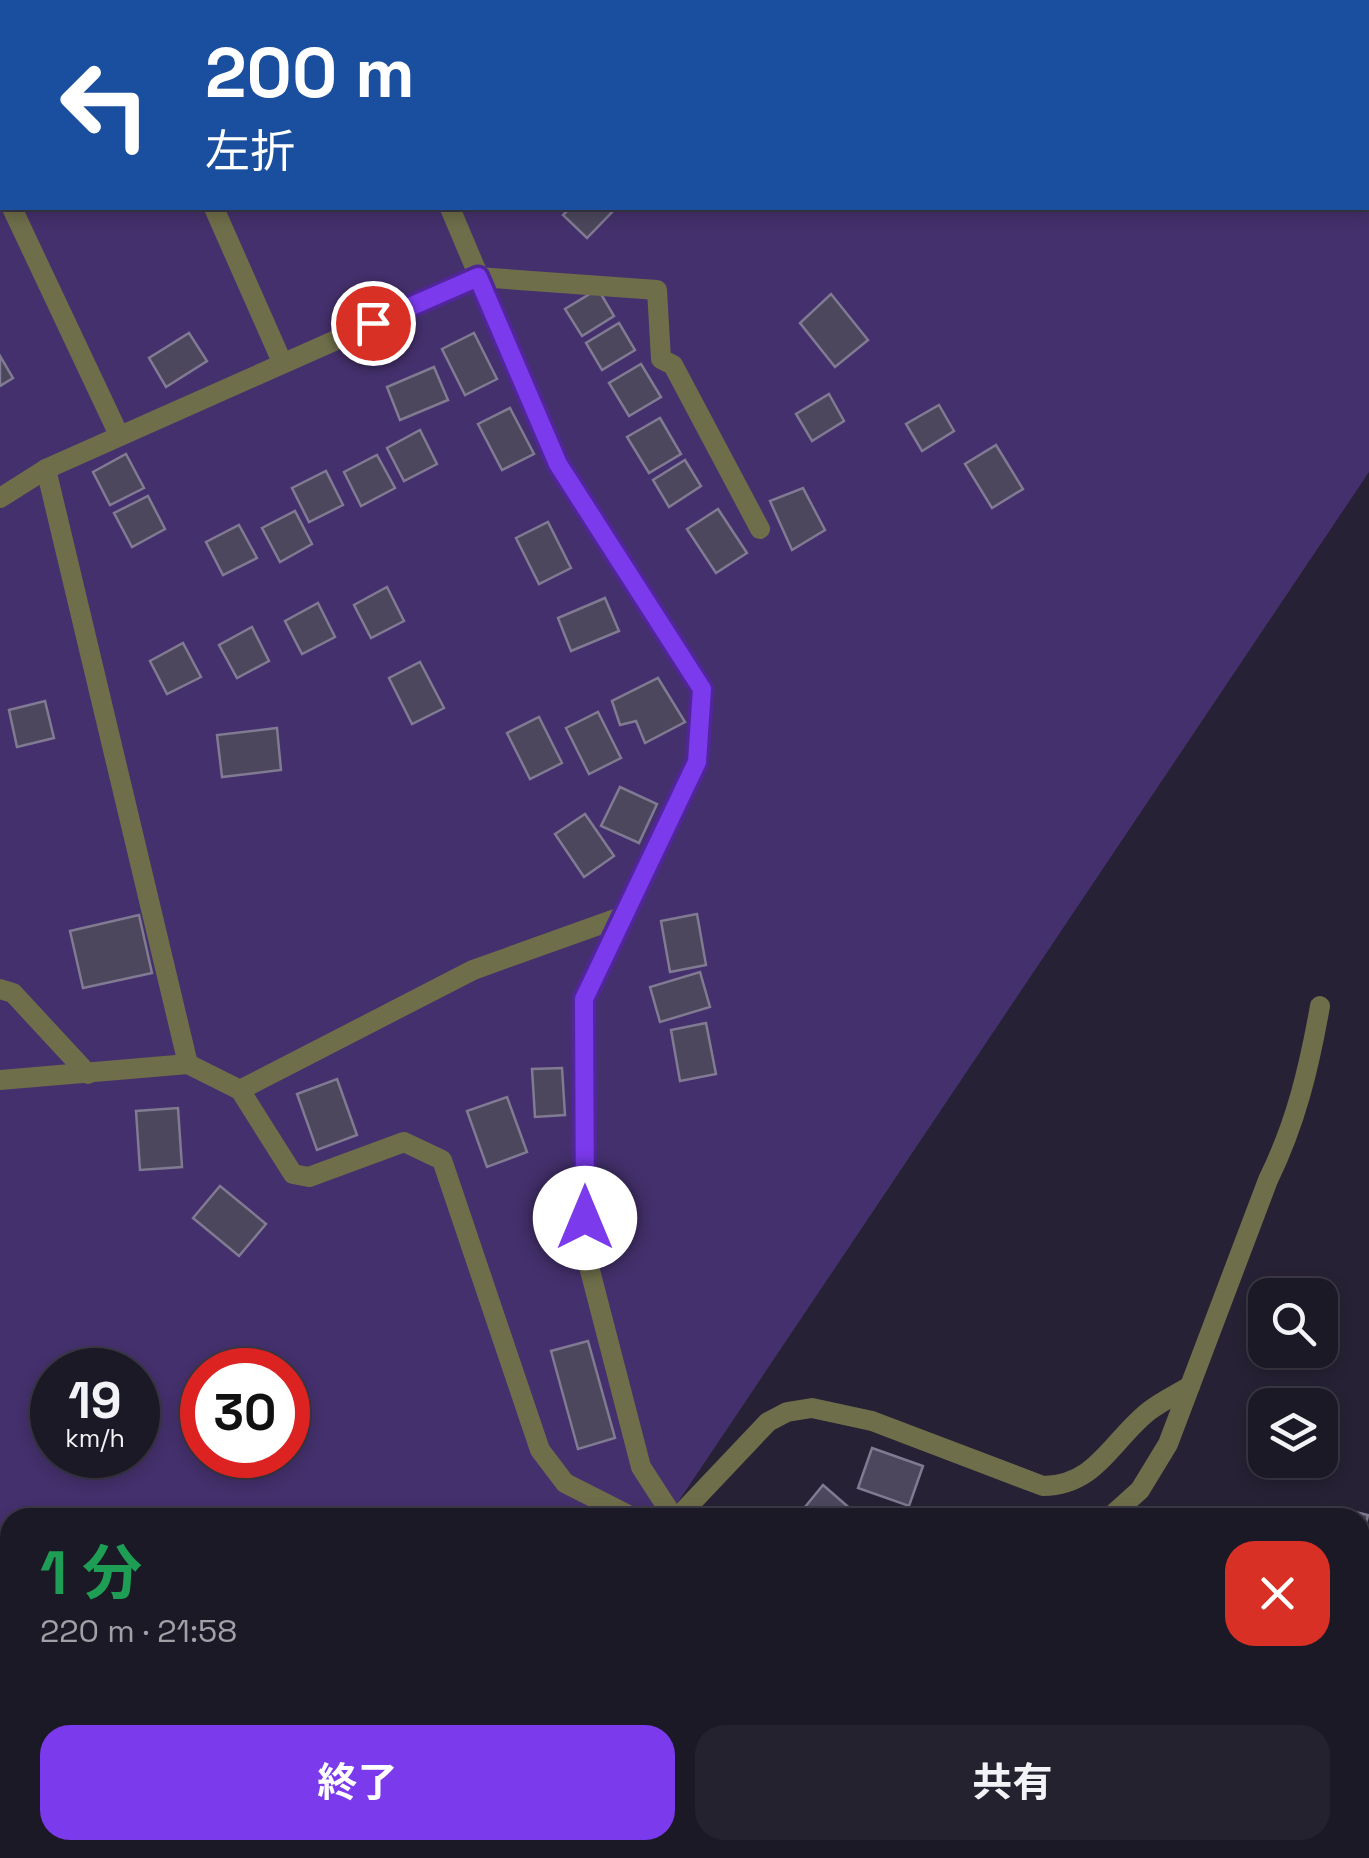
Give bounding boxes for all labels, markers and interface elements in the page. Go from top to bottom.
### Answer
text: 200 m [205,28,415,117]
icon: left [40,40,170,170]
text: 左折 [205,123,295,180]
pin [331,281,416,366]
icon: arrive [346,296,401,351]
position arrow [533,1166,637,1270]
map controls [1248,1278,1338,1478]
button: search [1248,1278,1338,1368]
speed limit sign: 30 [180,1348,310,1478]
text: 19 [68,1369,122,1433]
button: layers [1248,1388,1338,1478]
text: km/h [65,1422,125,1454]
text: 1 分 [40,1535,142,1612]
button: close [1225,1541,1330,1646]
text: 220 m · 21:58 [40,1611,237,1651]
button: 終了 [40,1725,675,1840]
button: 共有 [695,1725,1330,1840]

